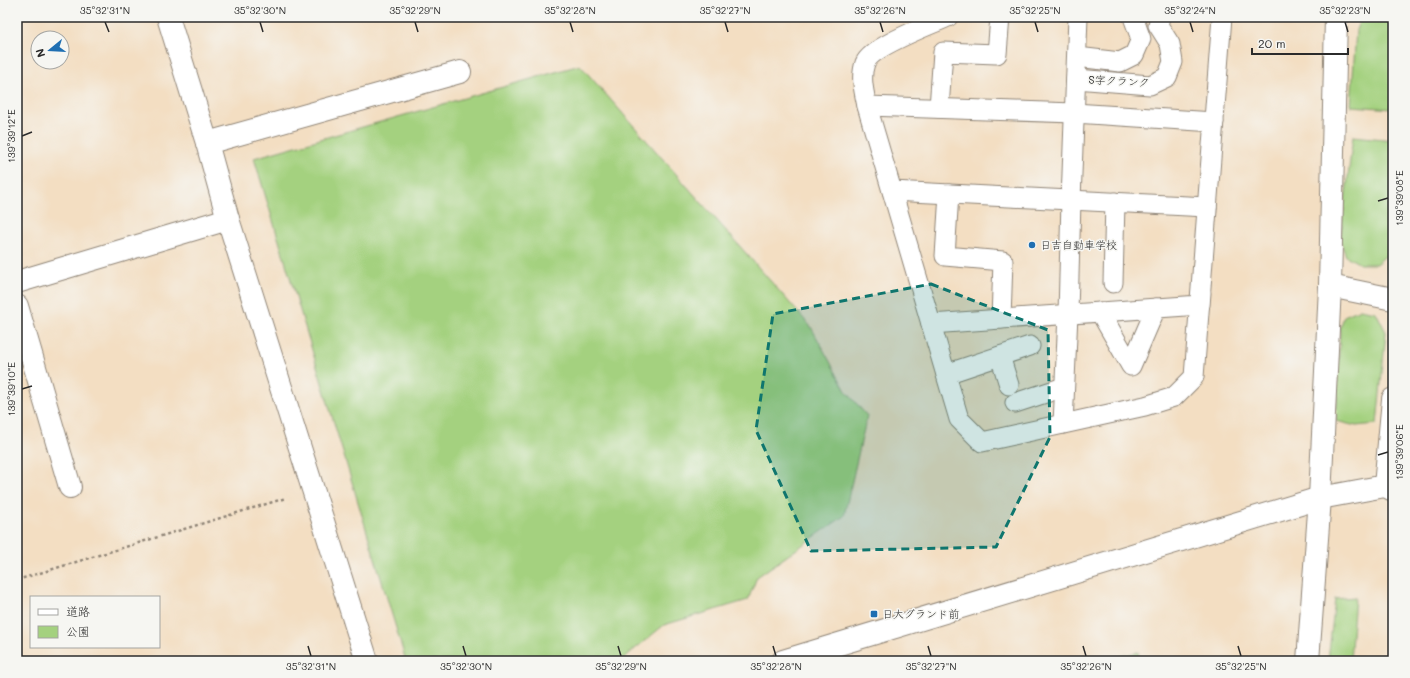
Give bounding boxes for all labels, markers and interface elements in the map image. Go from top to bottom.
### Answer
text: 35°32'31"N [80,3,130,17]
text: 35°32'30"N [234,3,286,17]
text: 35°32'29"N [389,3,441,17]
text: 35°32'28"N [544,3,596,17]
text: 35°32'27"N [699,3,751,17]
text: 35°32'26"N [854,3,906,17]
text: 35°32'25"N [1009,3,1061,17]
text: 35°32'24"N [1164,3,1216,17]
text: 35°32'23"N [1319,3,1371,17]
north arrow [30,30,70,70]
scale bar [1252,30,1348,56]
text: 20 m [1258,35,1286,51]
text: N [32,47,48,60]
street label: S字クランク [1088,71,1150,90]
text: 139°39'12"E [4,109,18,163]
text: 139°39'08"E [1392,170,1406,226]
place label: 日吉自動車学校 [1040,237,1117,252]
marker: 日吉自動車学校 [1027,240,1037,250]
text: 139°39'10"E [4,362,18,416]
text: 139°39'06"E [1392,424,1406,480]
legend [30,596,160,648]
text: 道路 [66,603,90,619]
place label: 日大グランド前 [882,606,959,621]
marker: 日大グランド前 [869,609,879,619]
text: 公園 [66,623,90,639]
text: 35°32'31"N [286,659,336,673]
text: 35°32'30"N [440,659,492,673]
text: 35°32'29"N [595,659,647,673]
text: 35°32'28"N [750,659,802,673]
text: 35°32'27"N [905,659,957,673]
text: 35°32'26"N [1060,659,1112,673]
text: 35°32'25"N [1215,659,1267,673]

